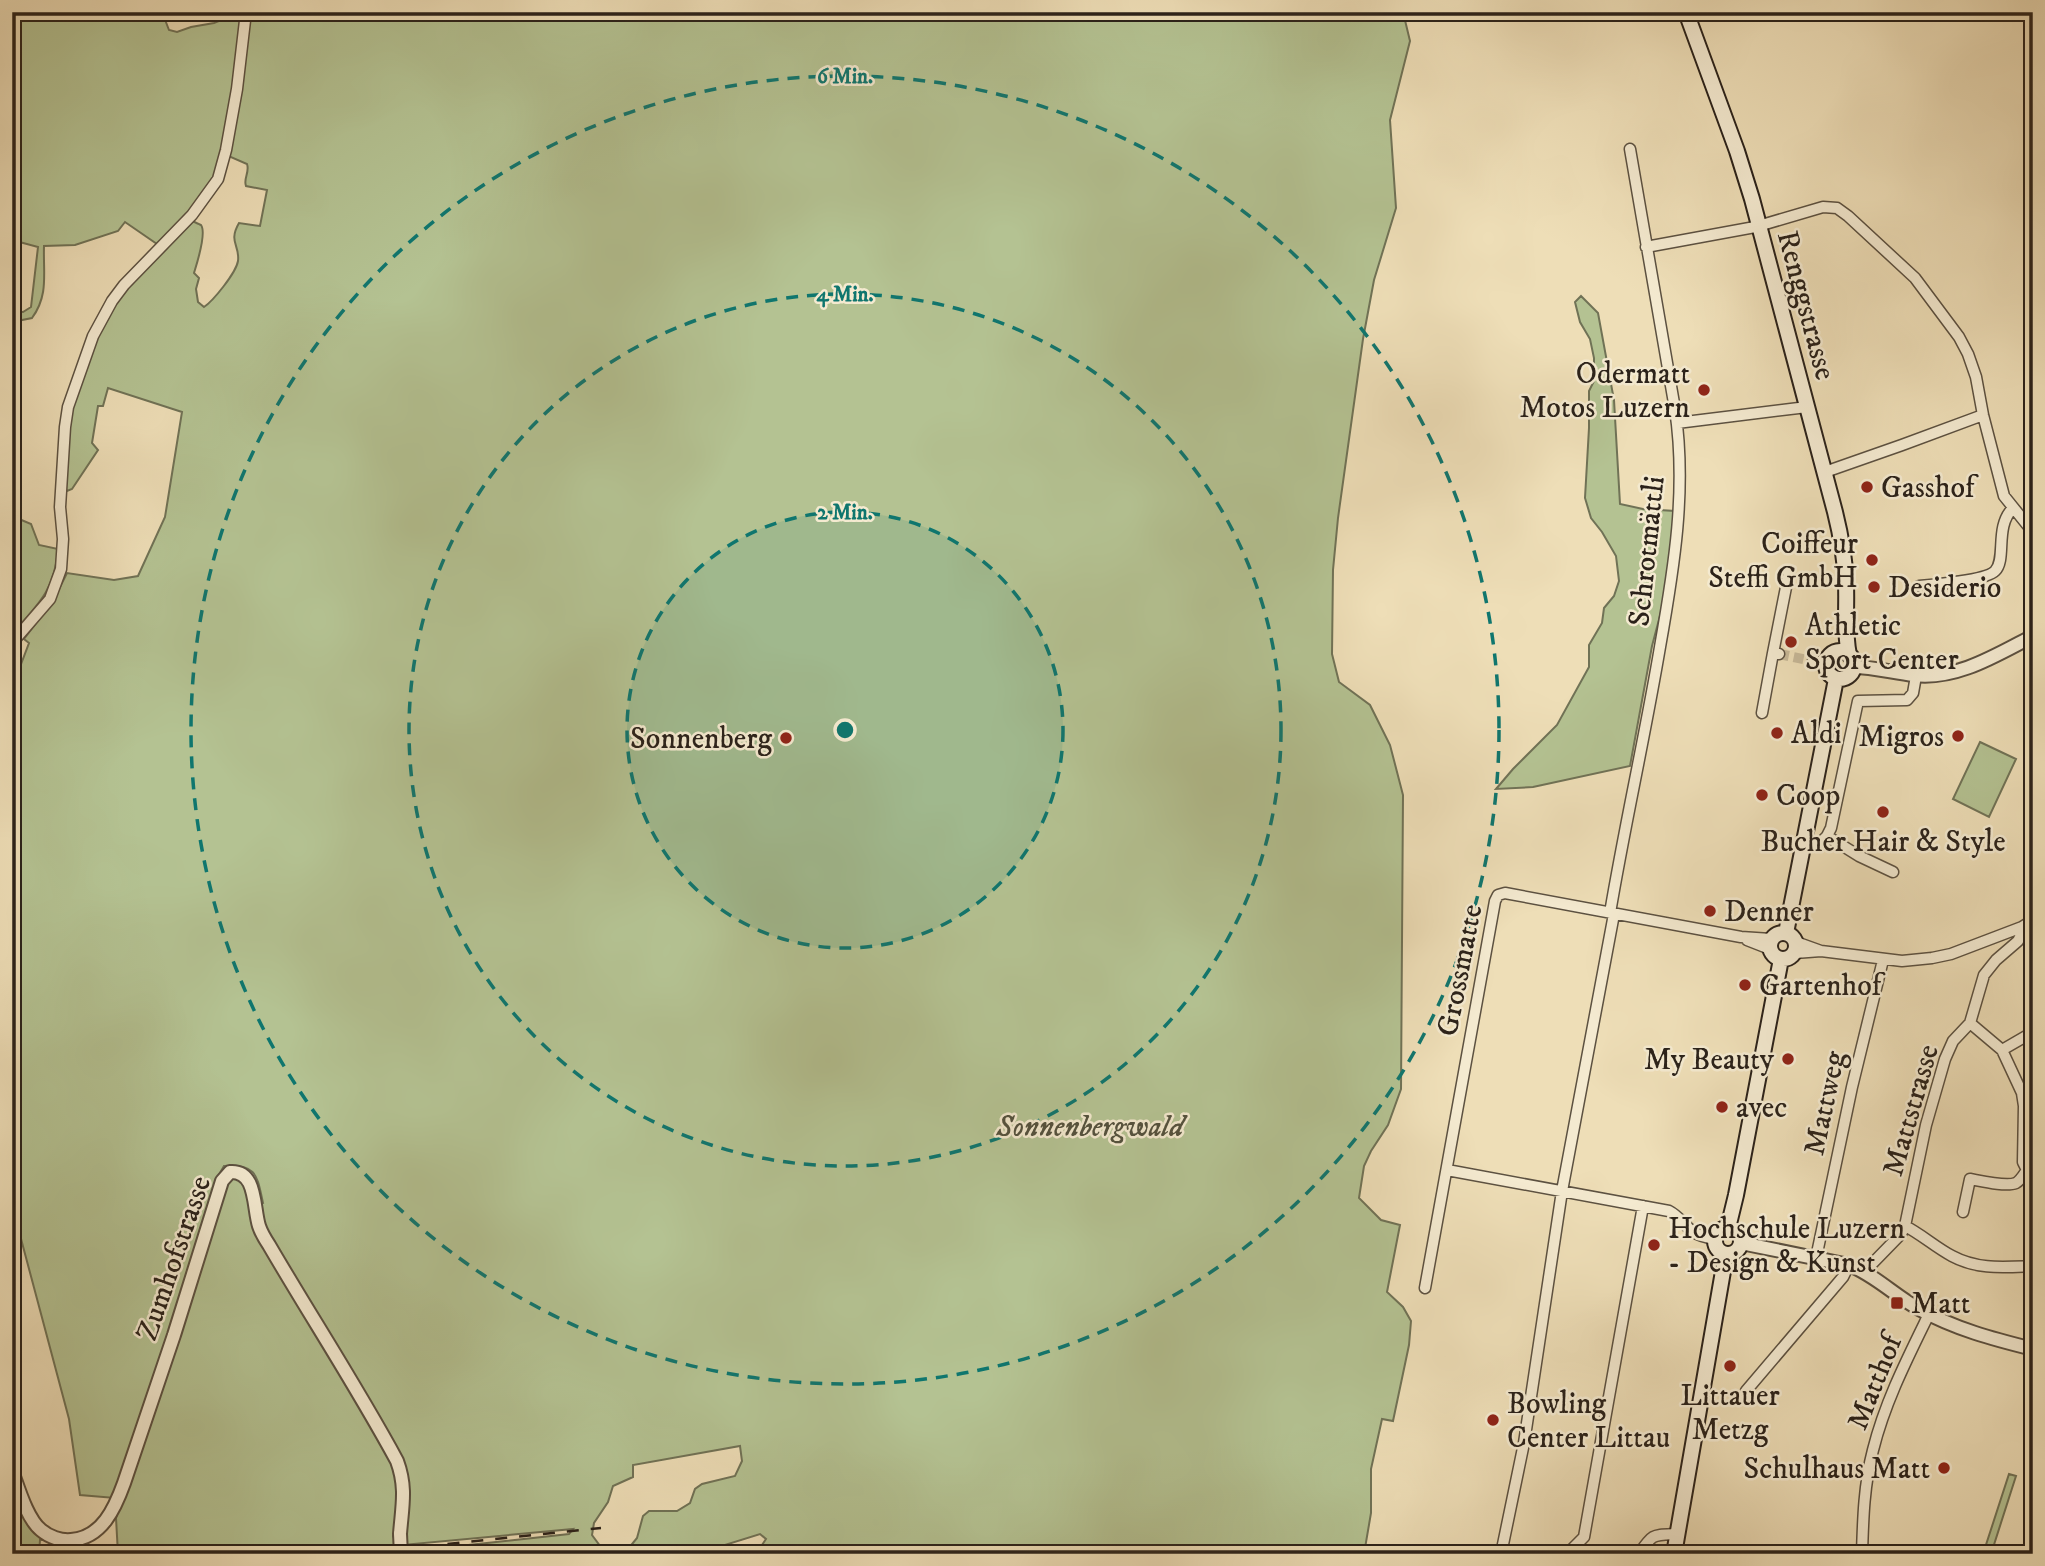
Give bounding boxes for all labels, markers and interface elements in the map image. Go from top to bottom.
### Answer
text: 6 Min. [817,64,873,90]
street label: Renggstrasse [1768,227,1843,384]
text: 4 Min. [816,282,874,308]
place label: Odermatt Motos Luzern [1519,356,1690,427]
marker: Odermatt Motos Luzern [1696,382,1712,398]
place label: Gasshof [1881,470,1979,507]
street label: Schrotmättli [1621,474,1674,628]
marker: Gasshof [1859,479,1875,495]
text: 2 Min. [817,500,873,526]
place label: Coiffeur Steffi GmbH [1708,526,1858,597]
marker: Coiffeur Steffi GmbH [1864,552,1880,568]
place label: Desiderio [1888,570,2001,607]
marker: Desiderio [1866,579,1882,595]
place label: Athletic Sport Center [1805,608,1959,679]
marker: Athletic Sport Center [1783,634,1799,650]
place label: Aldi [1791,716,1842,753]
centre of rings [833,718,857,742]
place label: Migros [1858,719,1944,756]
place label: Sonnenberg [630,721,772,758]
marker: Aldi [1769,725,1785,741]
marker: Migros [1950,728,1966,744]
marker: Sonnenberg [778,730,794,746]
place label: Coop [1776,778,1840,815]
marker: Coop [1754,787,1770,803]
marker: Bucher Hair & Style [1875,804,1891,820]
place label: Bucher Hair & Style [1760,824,2006,861]
place label: Denner [1724,894,1814,931]
street label: Grossmatte [1430,901,1491,1039]
marker: Denner [1702,903,1718,919]
place label: Gartenhof [1759,968,1886,1005]
marker: Gartenhof [1737,977,1753,993]
street label: Mattstrasse [1875,1040,1948,1181]
place label: My Beauty [1644,1042,1775,1079]
street label: Mattweg [1796,1047,1855,1159]
marker: My Beauty [1780,1051,1796,1067]
place label: avec [1736,1090,1787,1127]
marker: avec [1714,1099,1730,1115]
park label: Sonnenbergwald [995,1109,1188,1146]
street label: Zumhofstrasse [129,1171,220,1346]
place label: Hochschule Luzern - Design & Kunst [1668,1211,1905,1282]
marker: Hochschule Luzern - Design & Kunst [1646,1237,1662,1253]
place label: Matt [1911,1286,1970,1323]
marker: Matt [1889,1295,1905,1311]
street label: Matthof [1840,1326,1913,1435]
marker: Littauer Metzg [1722,1358,1738,1374]
place label: Littauer Metzg [1680,1378,1780,1449]
place label: Bowling Center Littau [1507,1386,1670,1457]
marker: Bowling Center Littau [1485,1412,1501,1428]
place label: Schulhaus Matt [1743,1451,1930,1488]
marker: Schulhaus Matt [1936,1460,1952,1476]

